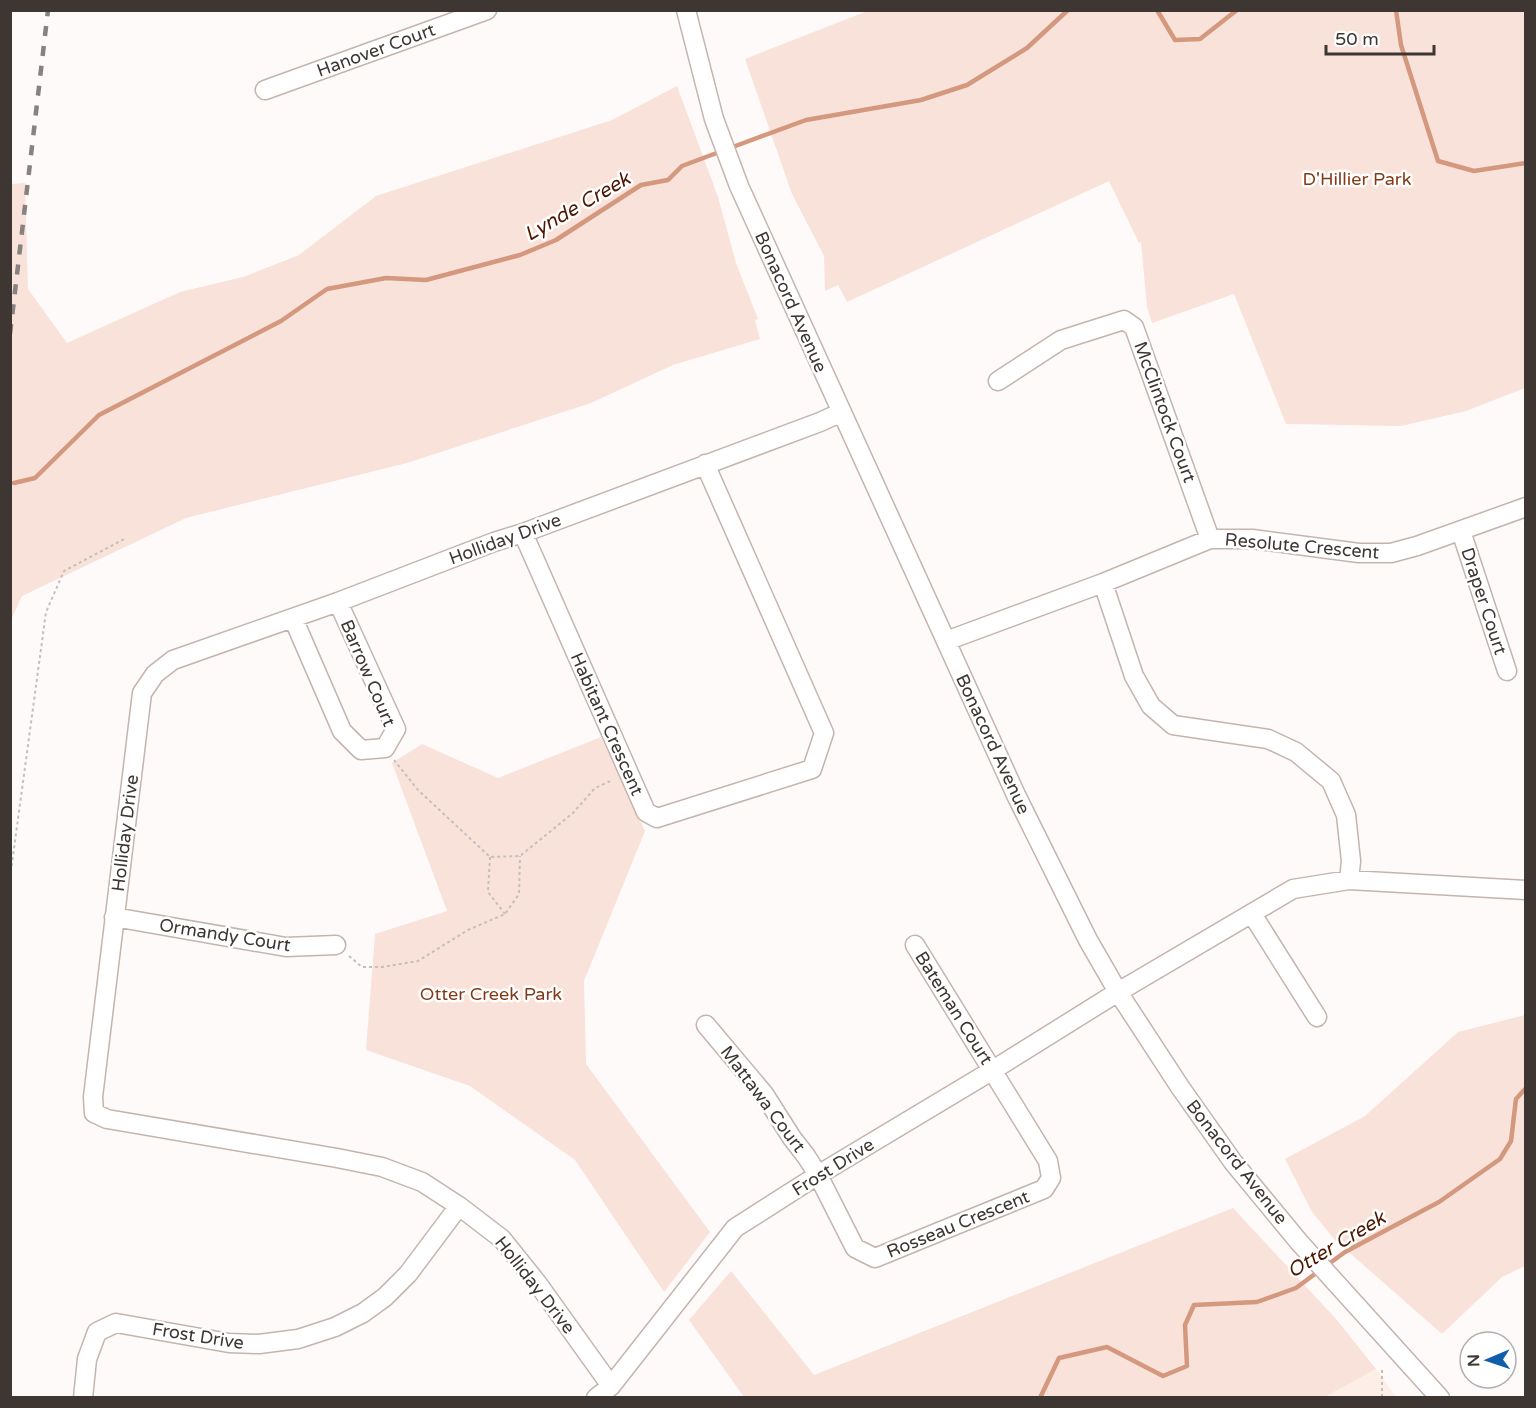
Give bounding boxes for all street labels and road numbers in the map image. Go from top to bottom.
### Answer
street label: Hanover Court [314,18,438,82]
street label: Bonacord Avenue [750,228,832,376]
street label: McClintock Court [1129,338,1201,486]
street label: Holliday Drive [446,509,564,569]
street label: Resolute Crescent [1224,528,1380,564]
street label: Draper Court [1456,545,1512,657]
street label: Barrow Court [336,616,400,730]
street label: Habitant Crescent [566,649,648,799]
street label: Bonacord Avenue [951,670,1035,818]
street label: Holliday Drive [107,773,143,893]
street label: Ormandy Court [158,914,292,956]
street label: Bateman Court [910,947,998,1069]
street label: Mattawa Court [716,1041,810,1157]
street label: Bonacord Avenue [1182,1095,1292,1229]
street label: Frost Drive [788,1133,878,1201]
street label: Rosseau Crescent [883,1185,1033,1263]
street label: Holliday Drive [490,1232,580,1338]
street label: Frost Drive [151,1318,245,1354]

